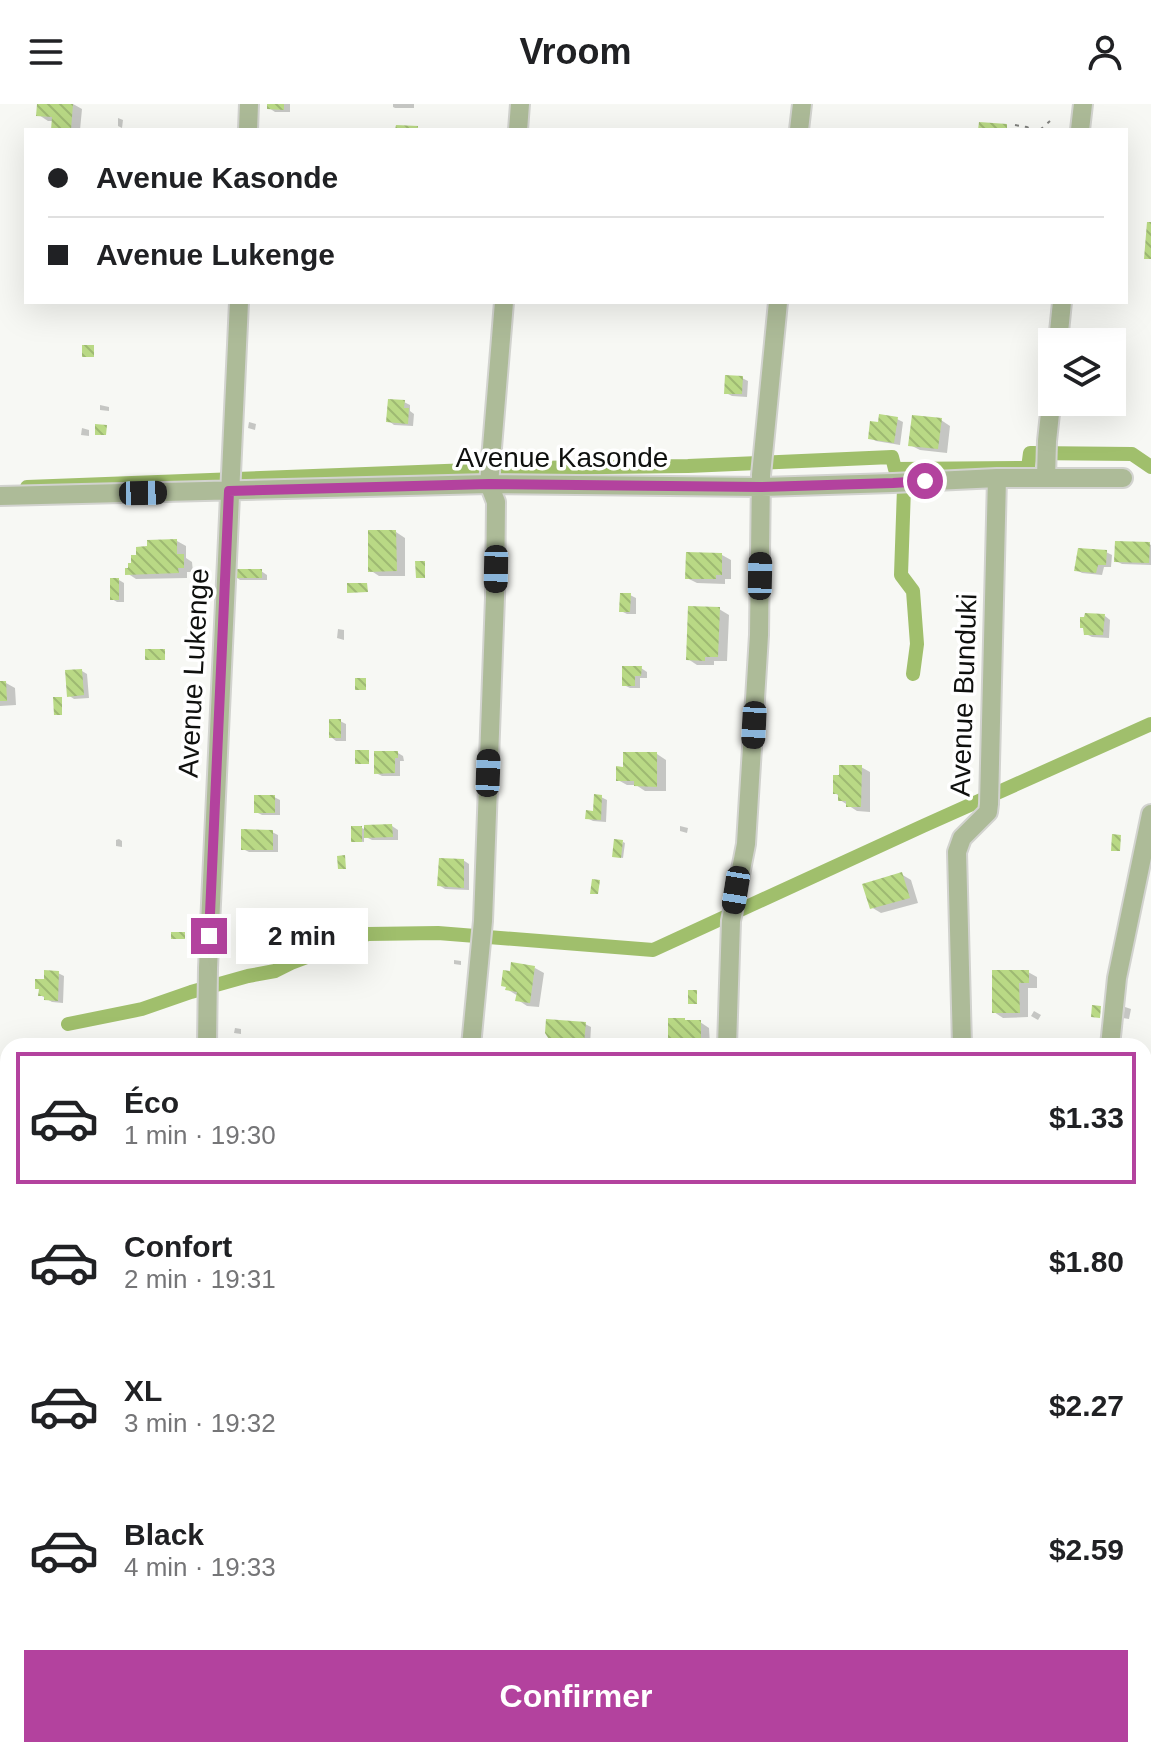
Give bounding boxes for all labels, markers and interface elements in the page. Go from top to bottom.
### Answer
icon: menu [24,30,68,74]
icon: person [1083,30,1127,74]
text: Vroom [519,31,632,72]
text: Avenue Kasonde [96,161,338,194]
text: Avenue Lukenge [96,238,335,271]
map controls [1038,328,1126,416]
button: layers [1038,328,1126,416]
street label: Avenue Kasonde [456,442,668,473]
route start [907,463,943,499]
car [119,481,167,505]
car [484,545,508,593]
car [748,552,772,600]
street label: Avenue Lukenge [173,568,214,779]
street label: Avenue Bunduki [944,593,983,797]
car [741,700,767,750]
car [475,749,501,797]
car [720,864,752,916]
callout: 2 min [237,908,369,964]
route end [191,918,227,954]
text: 2 min [268,921,336,951]
icon: car [28,1082,100,1154]
text: Éco [124,1086,179,1119]
text: $1.33 [1049,1101,1124,1134]
text: 1 min · 19:30 [124,1120,276,1150]
icon: car [28,1226,100,1298]
text: Confort [124,1230,232,1263]
text: $1.80 [1049,1245,1124,1278]
text: 2 min · 19:31 [124,1264,276,1294]
icon: car [28,1370,100,1442]
text: XL [124,1374,162,1407]
text: $2.27 [1049,1389,1124,1422]
text: 3 min · 19:32 [124,1408,276,1438]
icon: car [28,1514,100,1586]
text: Black [124,1518,204,1551]
text: $2.59 [1049,1533,1124,1566]
text: 4 min · 19:33 [124,1552,276,1582]
button: Confirmer [24,1650,1128,1742]

